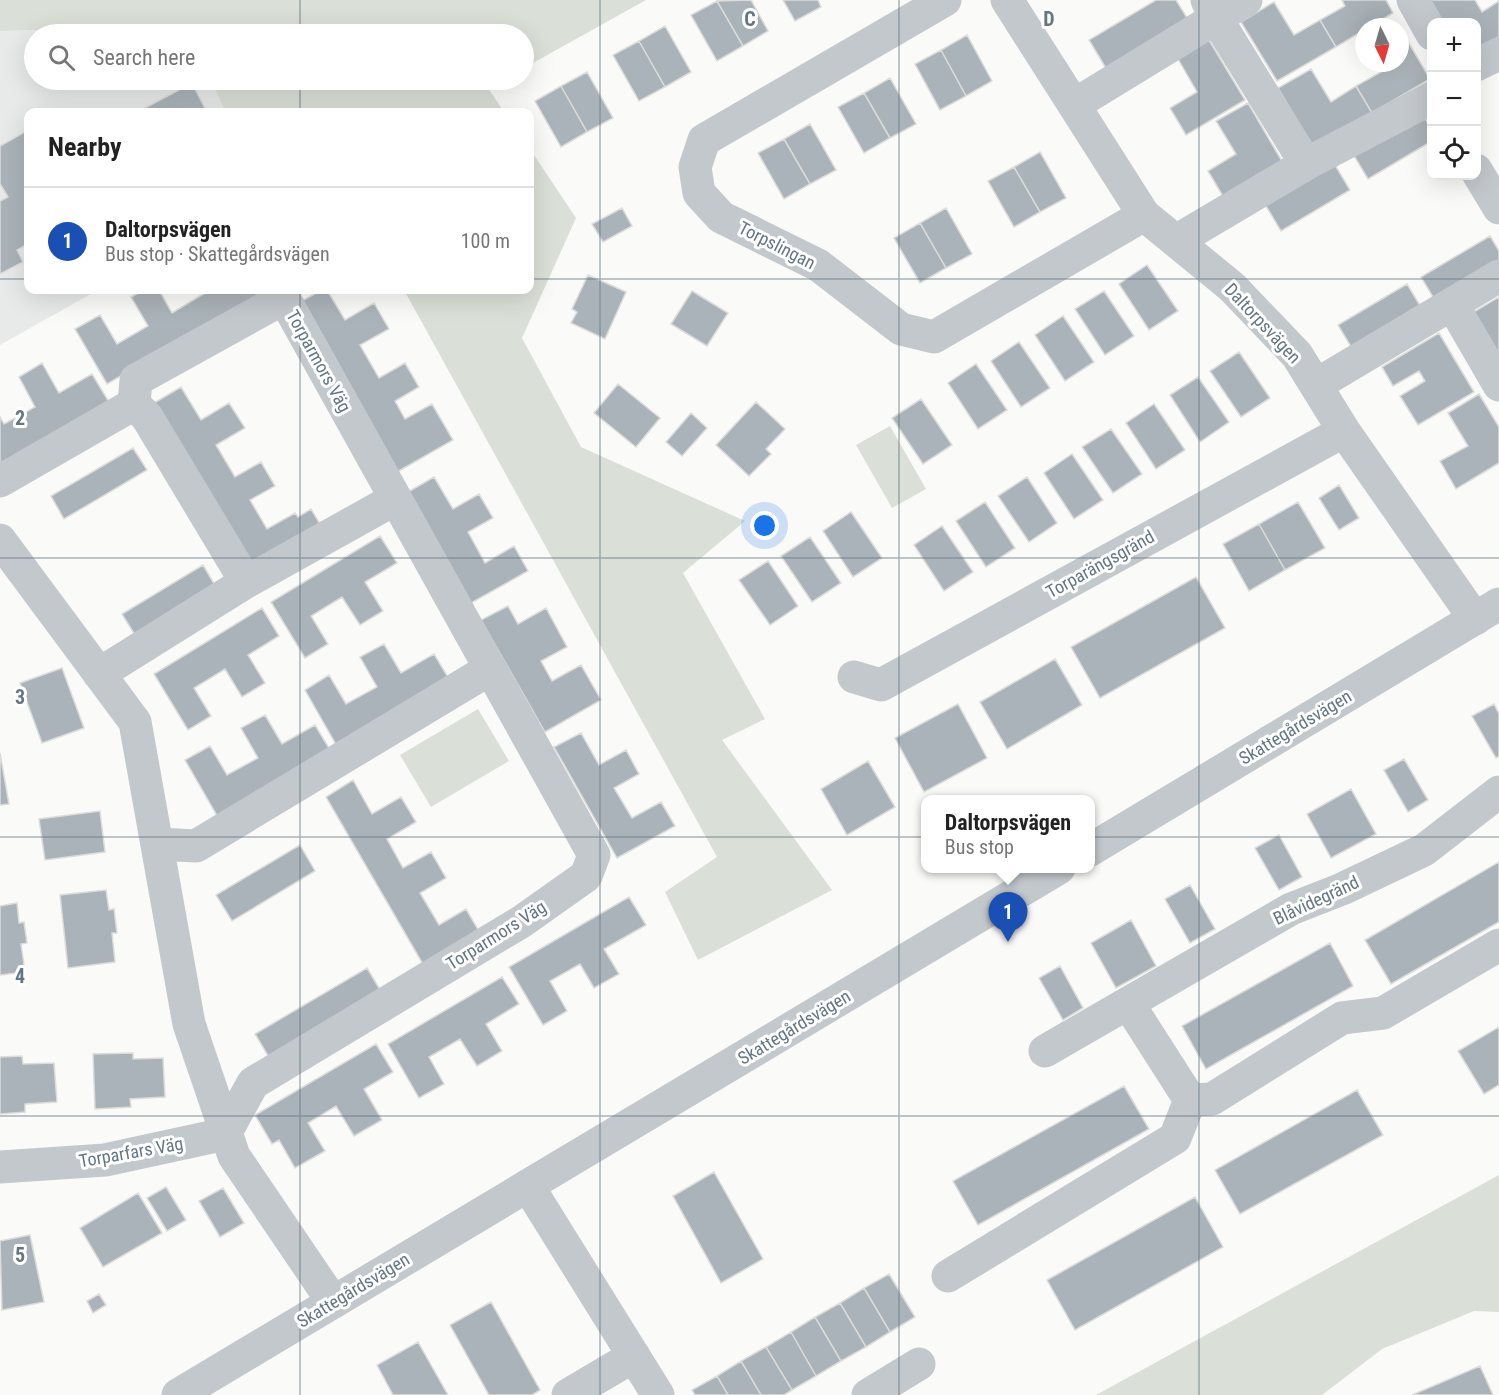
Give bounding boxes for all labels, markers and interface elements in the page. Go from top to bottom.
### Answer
text: C [744,7,756,31]
text: D [1043,7,1055,31]
north arrow [1355,18,1409,72]
map controls [1427,18,1481,180]
button: + [1427,18,1481,72]
search box [24,24,534,90]
icon: search [45,41,78,74]
text: Search here [93,45,195,70]
button: − [1427,72,1481,126]
button: locate [1427,126,1481,180]
text: Nearby [48,132,122,162]
text: Daltorpsvägen [105,217,231,242]
street label: Torpslingan [735,217,819,273]
text: 1 [62,229,73,253]
text: 100 m [461,229,510,253]
text: Bus stop · Skattegårdsvägen [105,242,330,266]
street label: Daltorpsvägen [1221,279,1305,367]
street label: Torparmors Väg [282,306,356,416]
text: 2 [15,406,25,430]
your location [750,511,779,540]
street label: Torparängsgränd [1042,526,1158,602]
text: 3 [15,685,25,709]
street label: Skattegårdsvägen [1235,685,1355,769]
popup [921,795,1095,873]
text: Daltorpsvägen [945,810,1071,835]
text: Bus stop [945,835,1014,859]
street label: Blåvidegränd [1270,871,1362,929]
pin: 1 [988,892,1028,942]
street label: Torparmors Väg [442,896,550,974]
text: 4 [15,964,25,988]
street label: Skattegårdsvägen [734,985,854,1069]
street label: Torparfars Väg [77,1133,185,1171]
text: 5 [15,1243,25,1267]
street label: Skattegårdsvägen [293,1248,413,1332]

